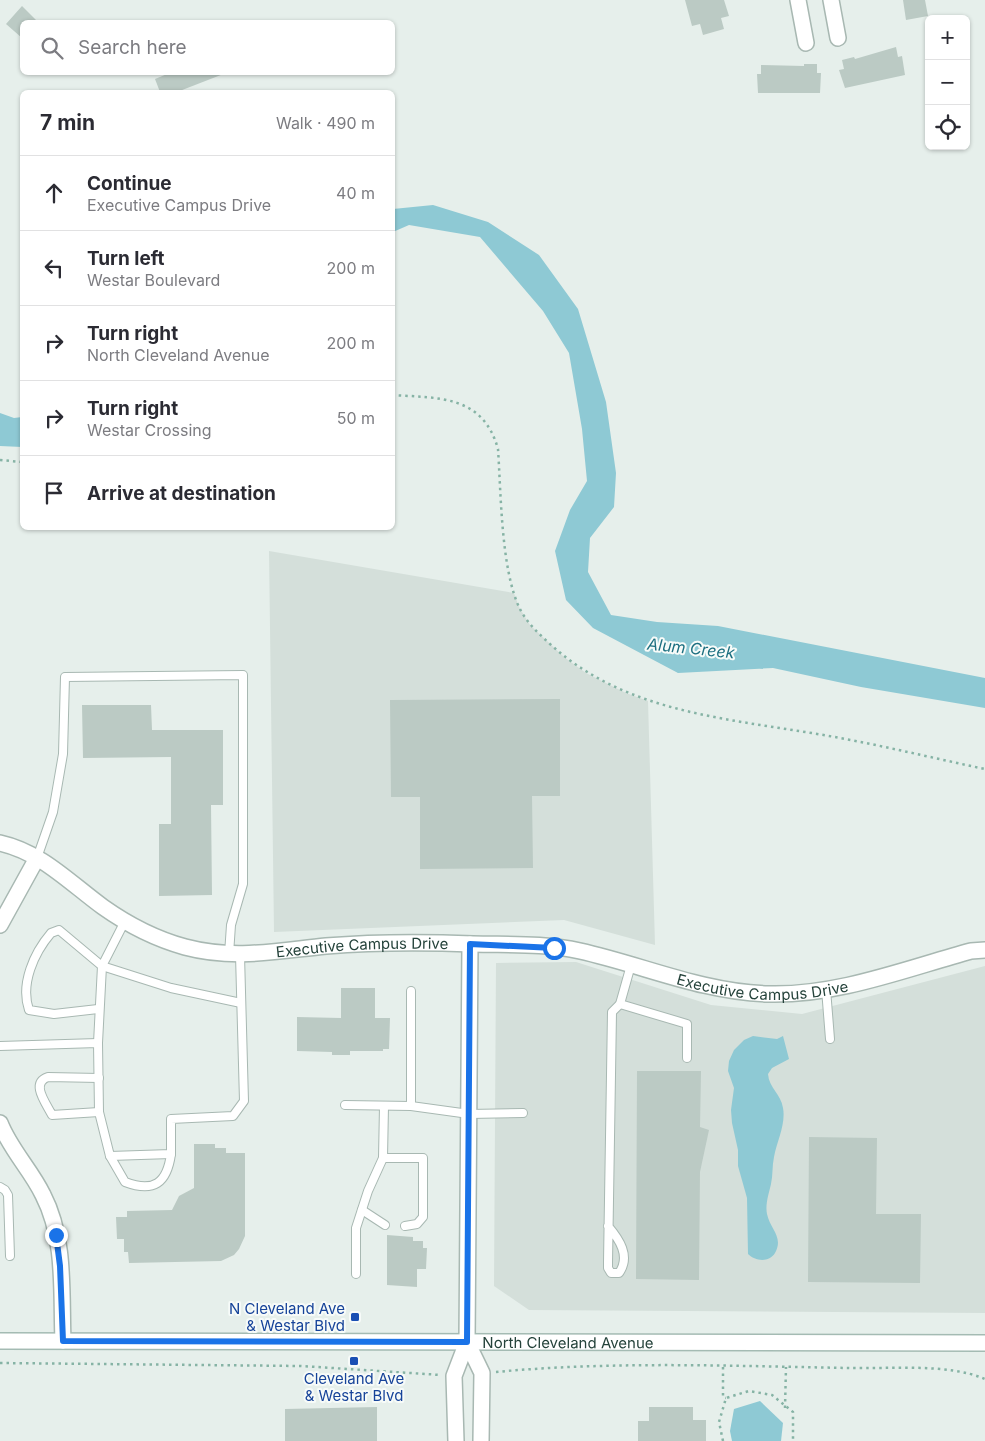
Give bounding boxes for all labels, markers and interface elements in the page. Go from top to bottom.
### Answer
map controls [925,15,970,150]
button: + [925,15,970,60]
search box [20,20,395,75]
icon: search [38,34,66,62]
text: Search here [78,36,187,59]
button: − [925,60,970,105]
button: locate [925,105,970,150]
text: 7 min [40,110,95,135]
text: Walk · 490 m [276,113,375,133]
text: Continue [87,172,172,195]
icon: ahead [40,179,68,207]
text: 40 m [336,183,375,203]
text: Executive Campus Drive [87,195,271,215]
text: Turn left [87,247,165,270]
icon: left [40,254,68,282]
text: 200 m [327,258,375,278]
text: Westar Boulevard [87,270,220,290]
text: Turn right [87,322,178,345]
icon: right [40,329,68,357]
text: 200 m [327,333,375,353]
text: North Cleveland Avenue [87,345,270,365]
text: Turn right [87,397,178,420]
icon: right [40,404,68,432]
text: 50 m [337,408,375,428]
text: Westar Crossing [87,420,212,440]
icon: arrive [40,479,68,507]
text: Arrive at destination [87,482,276,505]
water label: Alum Creek [645,633,736,663]
street label: Executive Campus Drive [275,933,449,961]
route start [543,937,566,960]
street label: Executive Campus Drive [675,969,850,1004]
route end [45,1224,68,1247]
place label: N Cleveland Ave & Westar Blvd [229,1299,345,1335]
marker: N Cleveland Ave & Westar Blvd [349,1311,361,1323]
street label: North Cleveland Avenue [482,1332,654,1352]
marker: Cleveland Ave & Westar Blvd [348,1355,360,1367]
place label: Cleveland Ave & Westar Blvd [304,1369,404,1405]

